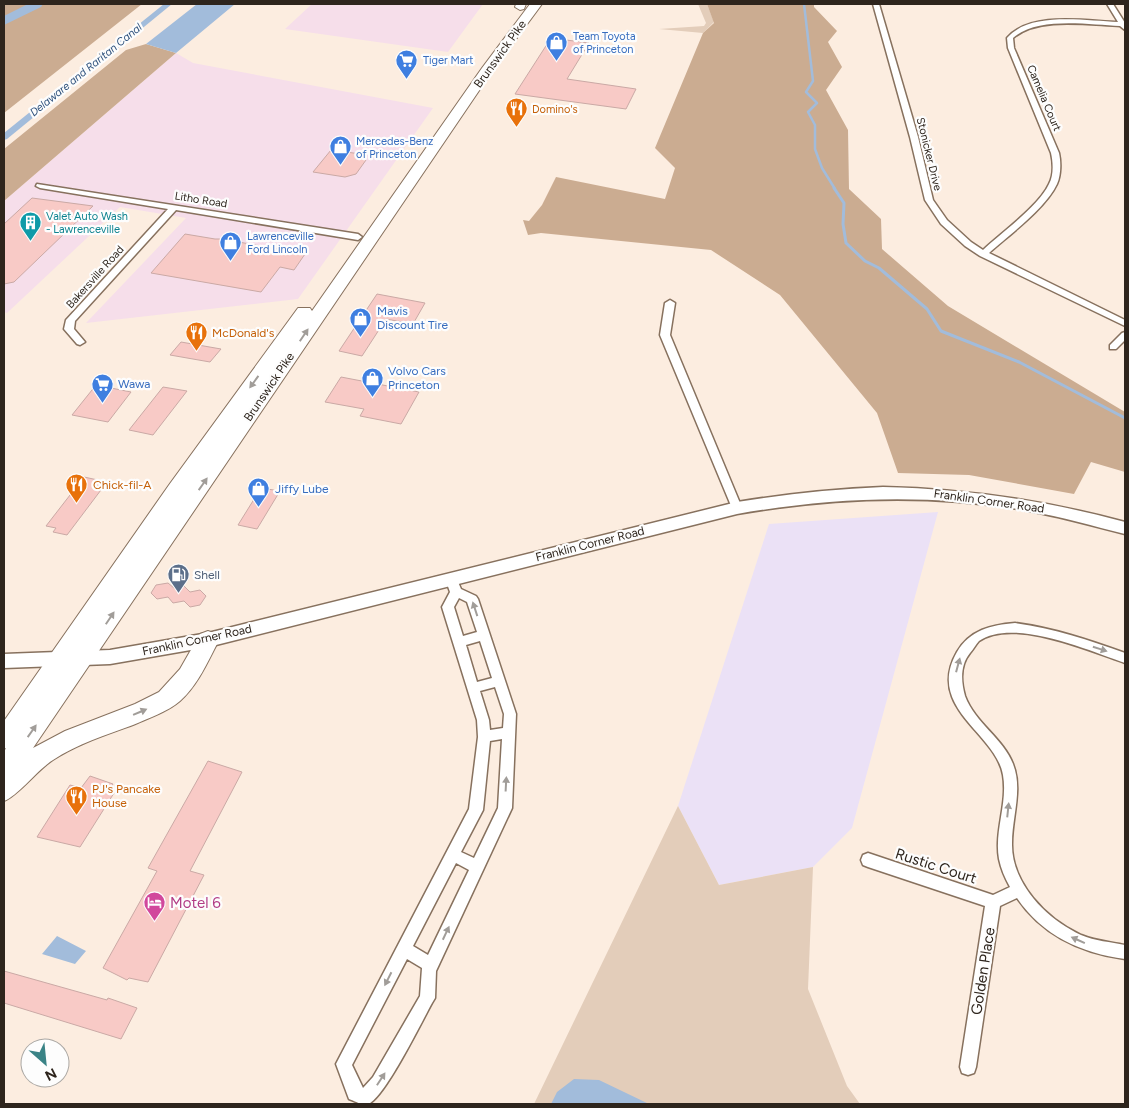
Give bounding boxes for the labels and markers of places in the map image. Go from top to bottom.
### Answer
shop icon: Team Toyota of Princeton [545,30,569,61]
place label: Team Toyota of Princeton [573,30,636,56]
supermarket icon: Tiger Mart [395,48,419,79]
place label: Tiger Mart [423,54,473,67]
restaurant icon: Domino's [504,97,528,128]
place label: Domino's [532,103,578,116]
shop icon: Mercedes-Benz of Princeton [328,135,352,166]
place label: Mercedes-Benz of Princeton [356,135,433,161]
building icon: Valet Auto Wash - Lawrenceville [18,210,42,241]
place label: Valet Auto Wash - Lawrenceville [46,210,128,236]
shop icon: Lawrenceville Ford Lincoln [219,230,243,261]
place label: Lawrenceville Ford Lincoln [247,230,314,256]
place label: Mavis Discount Tire [377,304,448,332]
shop icon: Mavis Discount Tire [349,306,373,337]
restaurant icon: McDonald's [184,321,208,352]
place label: McDonald's [212,326,275,340]
place label: Volvo Cars Princeton [388,364,446,392]
shop icon: Volvo Cars Princeton [360,366,384,397]
supermarket icon: Wawa [90,372,114,403]
place label: Wawa [118,377,150,391]
restaurant icon: Chick-fil-A [65,473,89,504]
shop icon: Jiffy Lube [247,477,271,508]
place label: Chick-fil-A [93,478,151,492]
place label: Jiffy Lube [275,482,329,496]
fuel station icon: Shell [166,563,190,594]
place label: Shell [194,568,220,582]
place label: PJ's Pancake House [92,782,161,810]
restaurant icon: PJ's Pancake House [64,784,88,815]
hotel icon: Motel 6 [142,891,166,922]
place label: Motel 6 [170,894,221,912]

